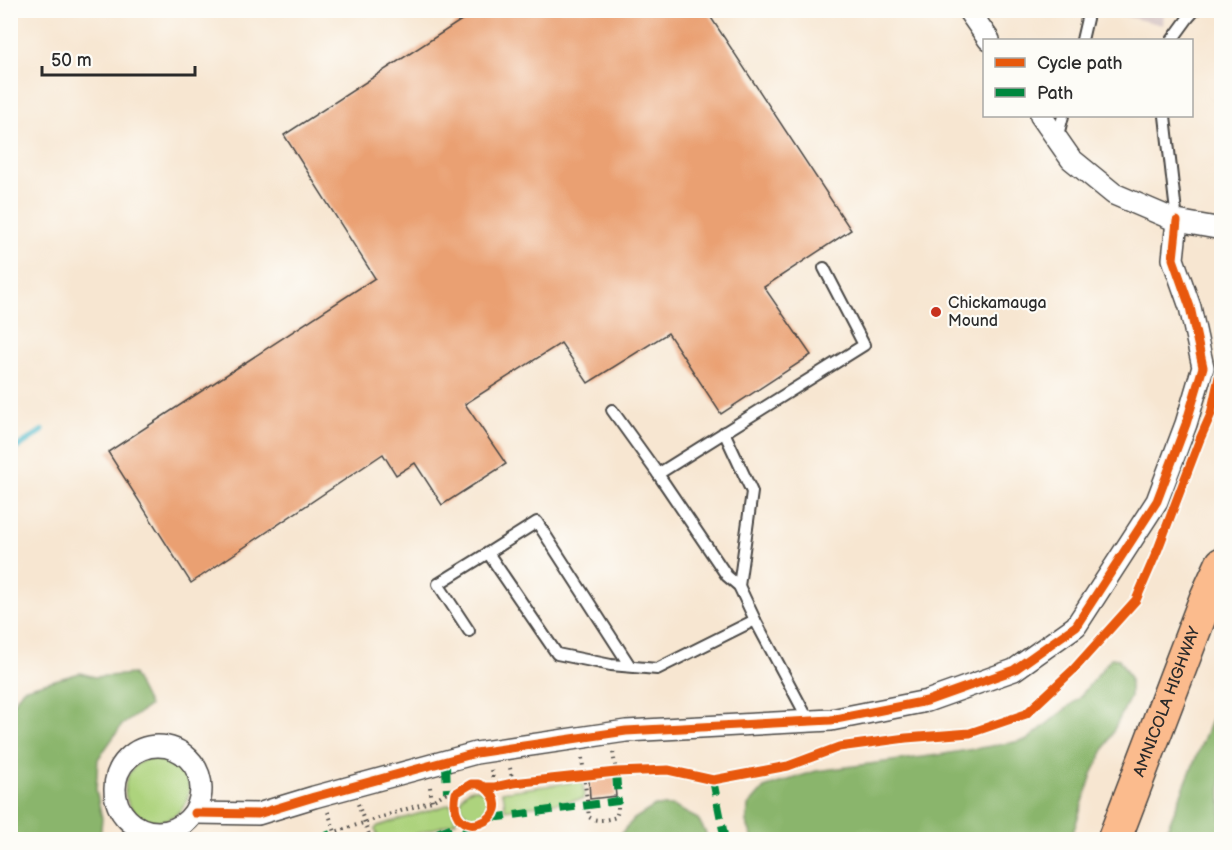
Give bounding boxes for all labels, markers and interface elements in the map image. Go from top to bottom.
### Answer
scale bar [42,39,195,77]
legend [983,39,1193,117]
text: 50 m [51,50,92,71]
text: Cycle path [1037,53,1123,74]
text: Path [1037,83,1073,104]
place label: Chickamauga Mound [948,294,1047,331]
marker: Chickamauga Mound [929,305,943,319]
street label: AMNICOLA HIGHWAY [1130,623,1204,779]

